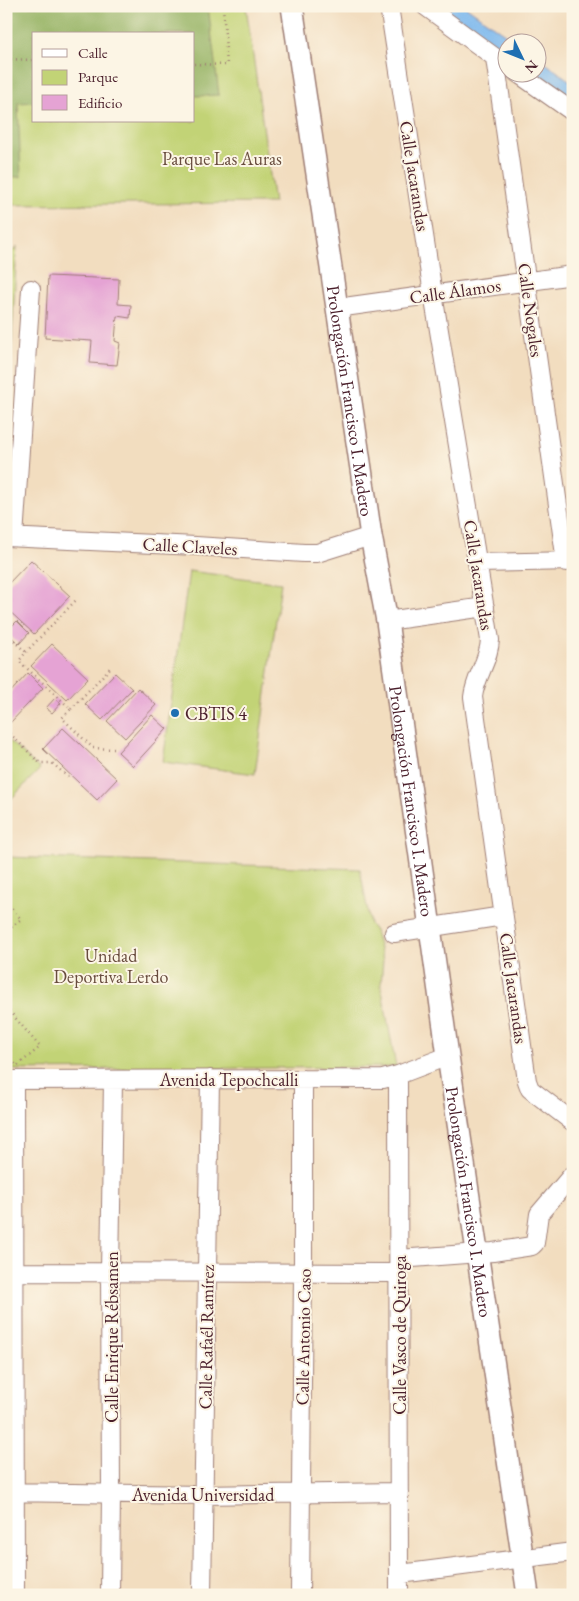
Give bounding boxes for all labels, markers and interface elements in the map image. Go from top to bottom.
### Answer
legend [32,32,195,122]
north arrow [496,32,546,82]
text: Calle [78,43,108,62]
text: N [521,57,542,78]
text: Parque [78,67,118,86]
text: Edificio [78,93,122,112]
street label: Calle Jacarandas [395,119,435,233]
park label: Parque Las Auras [162,147,282,170]
street label: Calle Nogales [513,262,549,359]
street label: Calle Álamos [408,273,502,309]
street label: Prolongación Francisco I. Madero [322,284,379,518]
street label: Calle Jacarandas [459,518,499,632]
street label: Calle Claveles [142,532,238,560]
street label: Prolongación Francisco I. Madero [385,684,440,918]
place label: CBTIS 4 [185,702,247,725]
marker: CBTIS 4 [169,707,181,719]
street label: Calle Jacarandas [495,931,533,1045]
park label: Unidad Deportiva Lerdo [54,944,169,988]
street label: Avenida Tepochcalli [159,1068,299,1091]
street label: Prolongación Francisco I. Madero [441,1085,498,1319]
street label: Calle Enrique Rébsamen [100,1251,123,1423]
street label: Calle Vasco de Quiroga [388,1255,411,1415]
street label: Calle Rafaél Ramírez [193,1264,219,1410]
street label: Calle Antonio Caso [290,1268,316,1406]
street label: Avenida Universidad [131,1483,275,1506]

